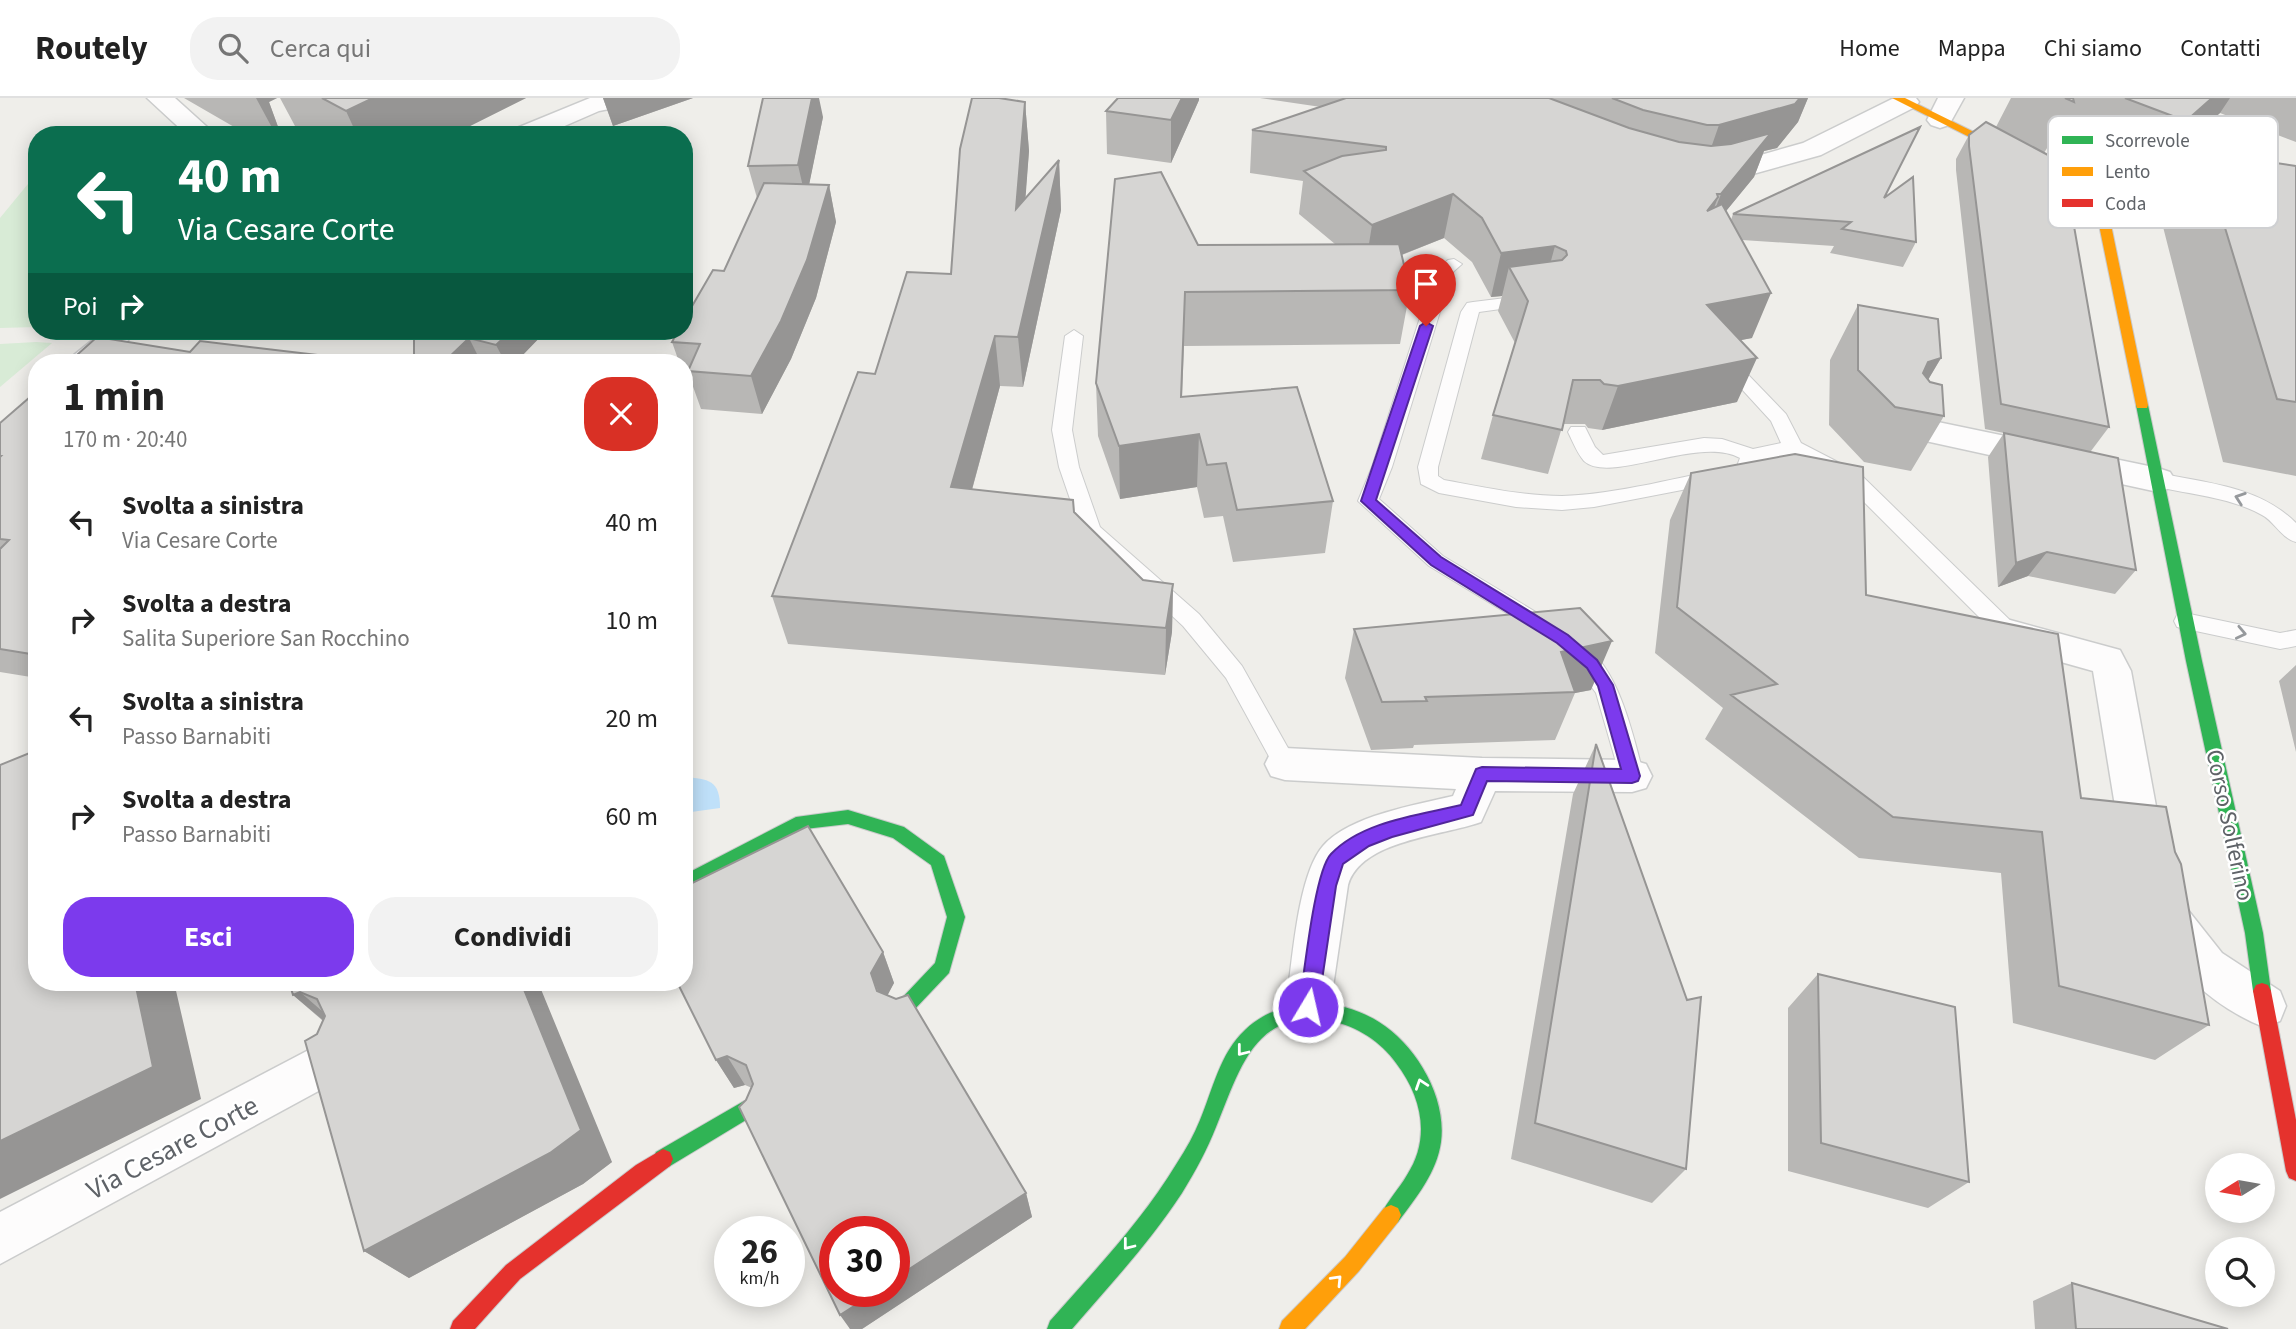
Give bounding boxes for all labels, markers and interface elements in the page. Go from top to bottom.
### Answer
search box [190,17,680,80]
text: Routely [35,25,148,72]
icon: search [214,29,252,67]
text: Cerca qui [270,30,371,67]
text: Home [1839,31,1900,66]
text: Mappa [1938,31,2006,66]
text: Chi siamo [2044,31,2142,66]
text: Contatti [2180,31,2261,66]
legend [2048,116,2278,228]
text: Scorrevole [2105,128,2190,155]
text: 40 m [178,142,282,212]
icon: left [63,154,154,245]
text: Lento [2105,159,2150,186]
text: Coda [2105,191,2146,218]
text: Via Cesare Corte [178,207,395,253]
pin [1396,254,1456,326]
icon: arrive [1407,265,1445,303]
icon: right [112,287,150,325]
text: Poi [63,288,98,325]
text: 1 min [63,367,165,427]
button: close [584,377,658,451]
text: 170 m · 20:40 [63,423,187,456]
text: Svolta a sinistra [122,487,304,524]
one-way arrow [2234,492,2247,506]
icon: left [63,503,101,541]
text: 40 m [605,504,658,541]
text: Via Cesare Corte [122,524,278,557]
text: Svolta a destra [122,585,292,622]
icon: right [63,601,101,639]
text: 10 m [605,602,658,639]
text: Salita Superiore San Rocchino [122,622,410,655]
one-way arrow [2235,624,2247,639]
text: Svolta a sinistra [122,683,304,720]
icon: left [63,699,101,737]
text: 20 m [605,700,658,737]
text: Passo Barnabiti [122,720,271,753]
street label: Corso Solferino [2196,746,2263,904]
text: Svolta a destra [122,781,292,818]
icon: right [63,797,101,835]
text: 60 m [605,798,658,835]
text: Passo Barnabiti [122,818,271,851]
button: Esci [63,897,354,977]
button: Condividi [368,897,658,977]
position arrow [1271,970,1345,1044]
one-way arrow [1238,1043,1251,1056]
one-way arrow [1415,1079,1429,1091]
street label: Via Cesare Corte [79,1086,266,1210]
north arrow [2205,1153,2275,1223]
map controls [2205,1153,2275,1307]
speed limit sign: 30 [819,1216,910,1307]
text: 26 [741,1227,778,1277]
one-way arrow [1124,1237,1136,1250]
button: search [2205,1237,2275,1307]
text: km/h [740,1266,779,1291]
one-way arrow [1329,1275,1342,1288]

